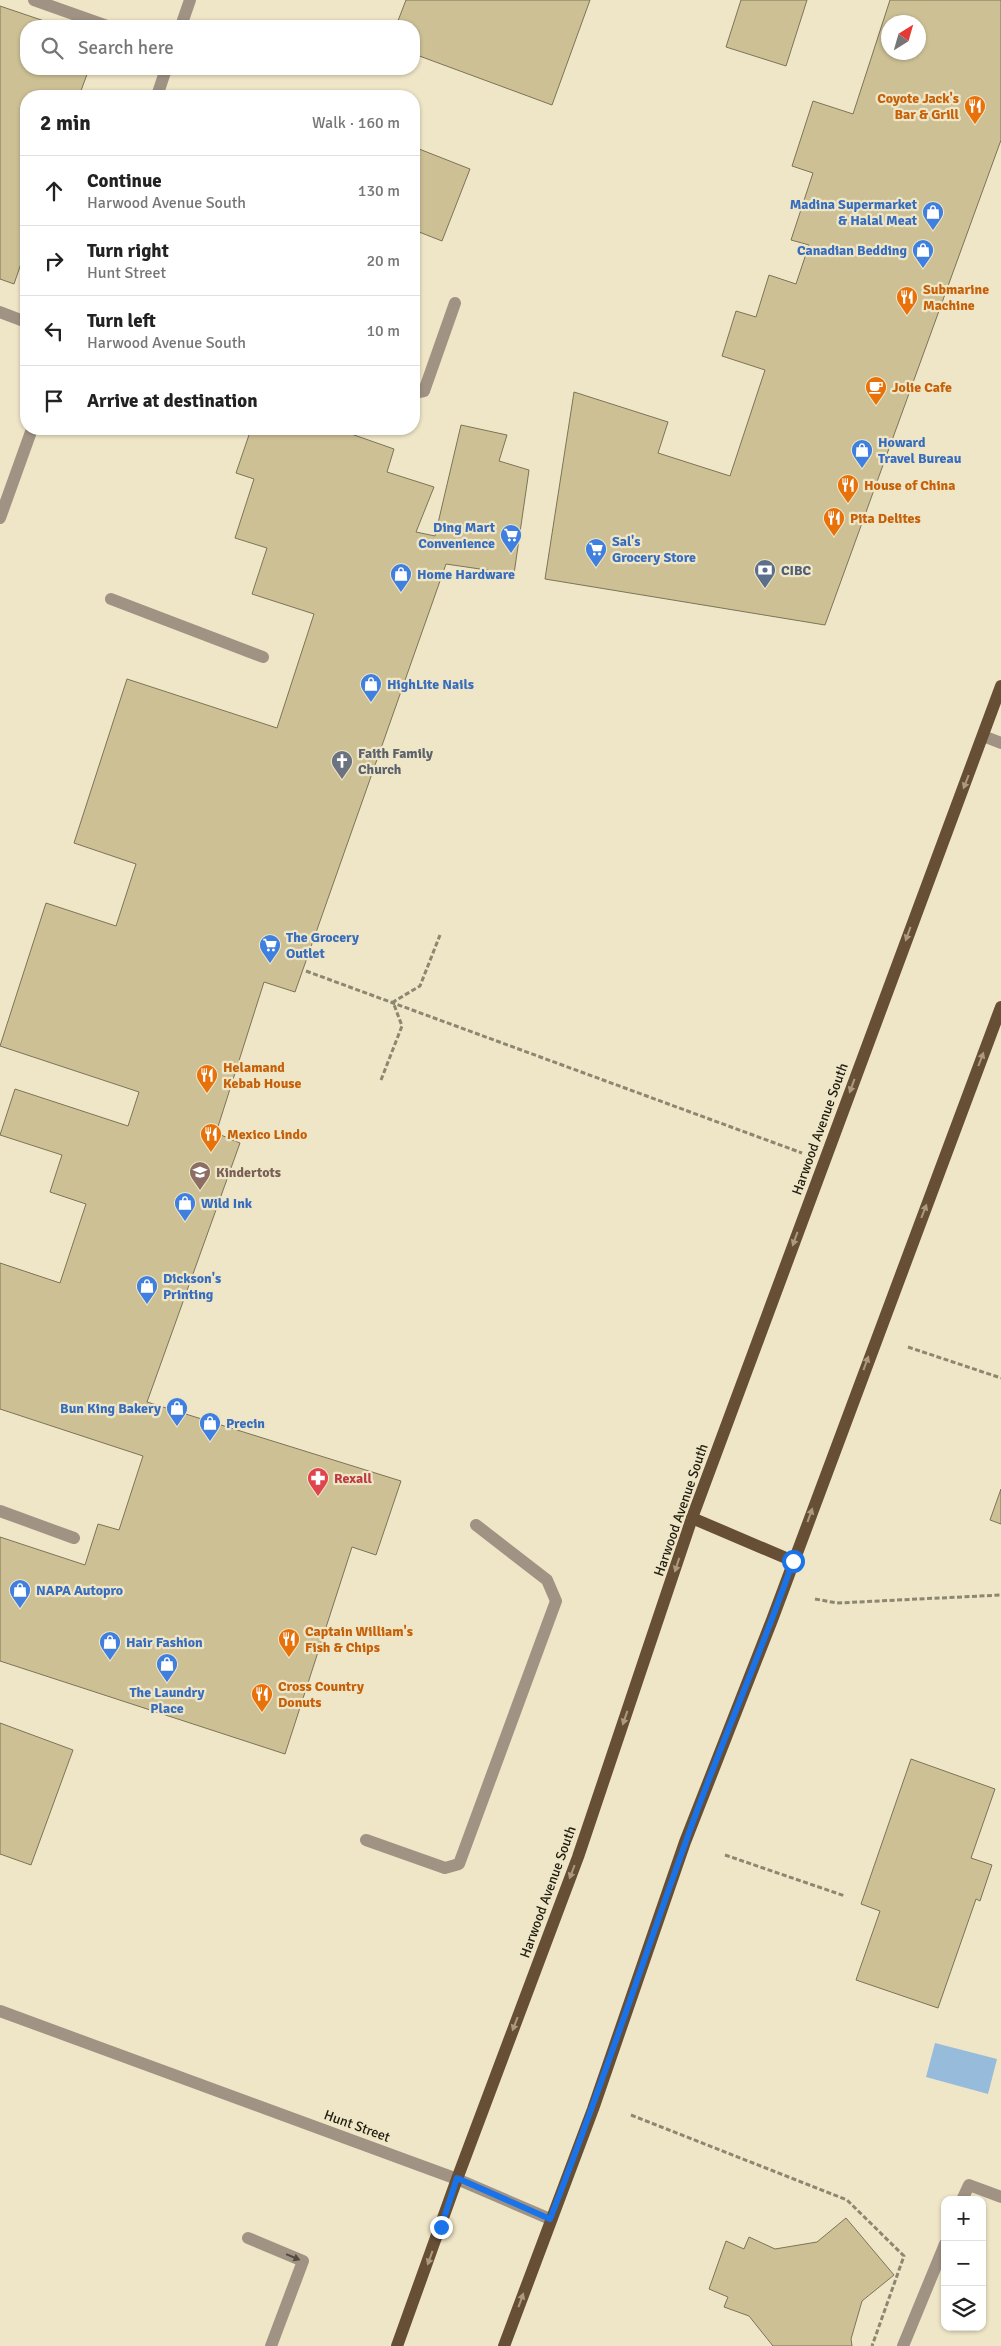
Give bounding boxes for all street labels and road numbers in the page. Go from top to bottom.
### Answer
street label: Harwood Avenue South [788,1061,852,1197]
street label: Harwood Avenue South [650,1441,712,1579]
street label: Harwood Avenue South [516,1824,580,1960]
street label: Hunt Street [322,2106,393,2146]

